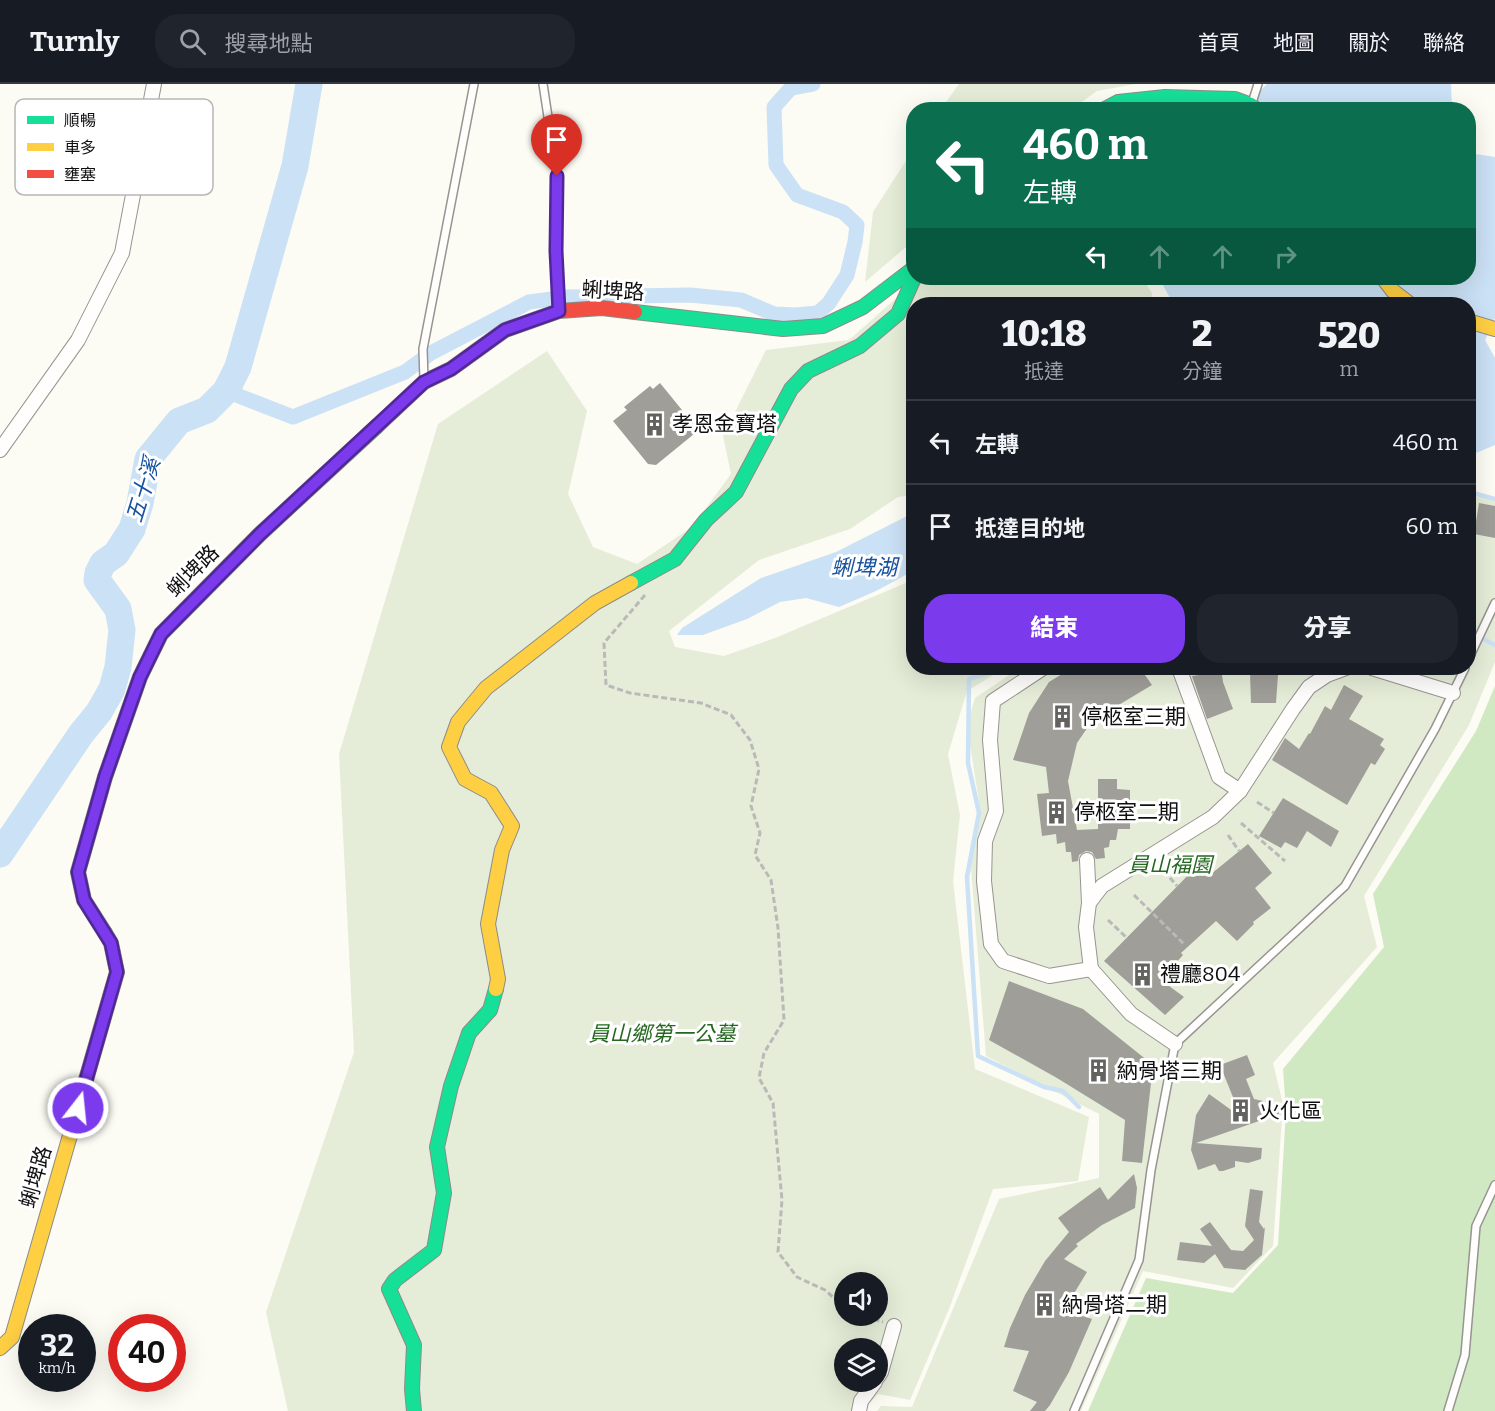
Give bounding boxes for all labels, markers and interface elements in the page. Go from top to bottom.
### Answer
search box [155,14,575,68]
text: Turnly [30,25,119,58]
icon: search [176,25,209,58]
text: 搜尋地點 [224,30,312,57]
text: 首頁 [1198,30,1240,56]
text: 地圖 [1273,30,1315,56]
text: 關於 [1348,30,1390,56]
text: 聯絡 [1423,30,1465,56]
legend [15,99,213,195]
text: 順暢 [64,111,96,130]
pin [531,114,582,176]
text: 460 m [1023,120,1148,170]
icon: arrive [540,123,573,156]
icon: left [924,126,1002,204]
text: 車多 [64,138,96,157]
text: 壅塞 [64,165,96,184]
text: 左轉 [1023,177,1077,209]
icon: left [1080,240,1113,273]
icon: ahead [1143,240,1176,273]
icon: ahead [1206,240,1239,273]
icon: right [1269,240,1302,273]
street label: 蜊埤路 [581,276,645,306]
text: 10:18 [1002,312,1087,356]
text: 2 [1192,312,1212,356]
text: 520 [1318,314,1380,358]
text: m [1340,357,1359,381]
text: 抵達 [1024,359,1064,383]
text: 分鐘 [1182,359,1222,383]
building icon: 孝恩金寶塔 [641,411,667,437]
place label: 孝恩金寶塔 [672,411,777,437]
icon: left [924,426,957,459]
text: 460 m [1393,429,1458,456]
text: 左轉 [975,431,1019,458]
water label: 五十溪 [120,452,166,526]
icon: arrive [924,510,957,543]
text: 60 m [1406,513,1458,540]
text: 抵達目的地 [975,515,1085,542]
street label: 蜊埤路 [162,540,224,602]
water label: 蜊埤湖 [831,554,900,581]
button: 結束 [924,594,1185,663]
button: 分享 [1197,594,1458,663]
building icon: 停柩室三期 [1050,704,1076,730]
place label: 停柩室三期 [1081,704,1186,730]
building icon: 停柩室二期 [1043,799,1069,825]
place label: 停柩室二期 [1074,799,1179,825]
park label: 員山福園 [1128,852,1215,878]
building icon: 禮廳804 [1129,961,1155,987]
place label: 禮廳804 [1160,961,1240,987]
park label: 員山鄉第一公墓 [589,1021,738,1047]
building icon: 納骨塔三期 [1086,1058,1112,1084]
place label: 納骨塔三期 [1117,1058,1222,1084]
position arrow [46,1076,110,1140]
building icon: 火化區 [1228,1098,1254,1124]
place label: 火化區 [1259,1098,1322,1124]
street label: 蜊埤路 [15,1143,57,1211]
map controls [834,1272,888,1392]
button: sound [834,1272,888,1326]
building icon: 納骨塔二期 [1031,1292,1057,1318]
place label: 納骨塔二期 [1062,1292,1167,1318]
speed limit sign: 40 [108,1314,186,1392]
text: 32 [40,1328,74,1364]
button: layers [834,1338,888,1392]
text: km/h [38,1359,76,1377]

